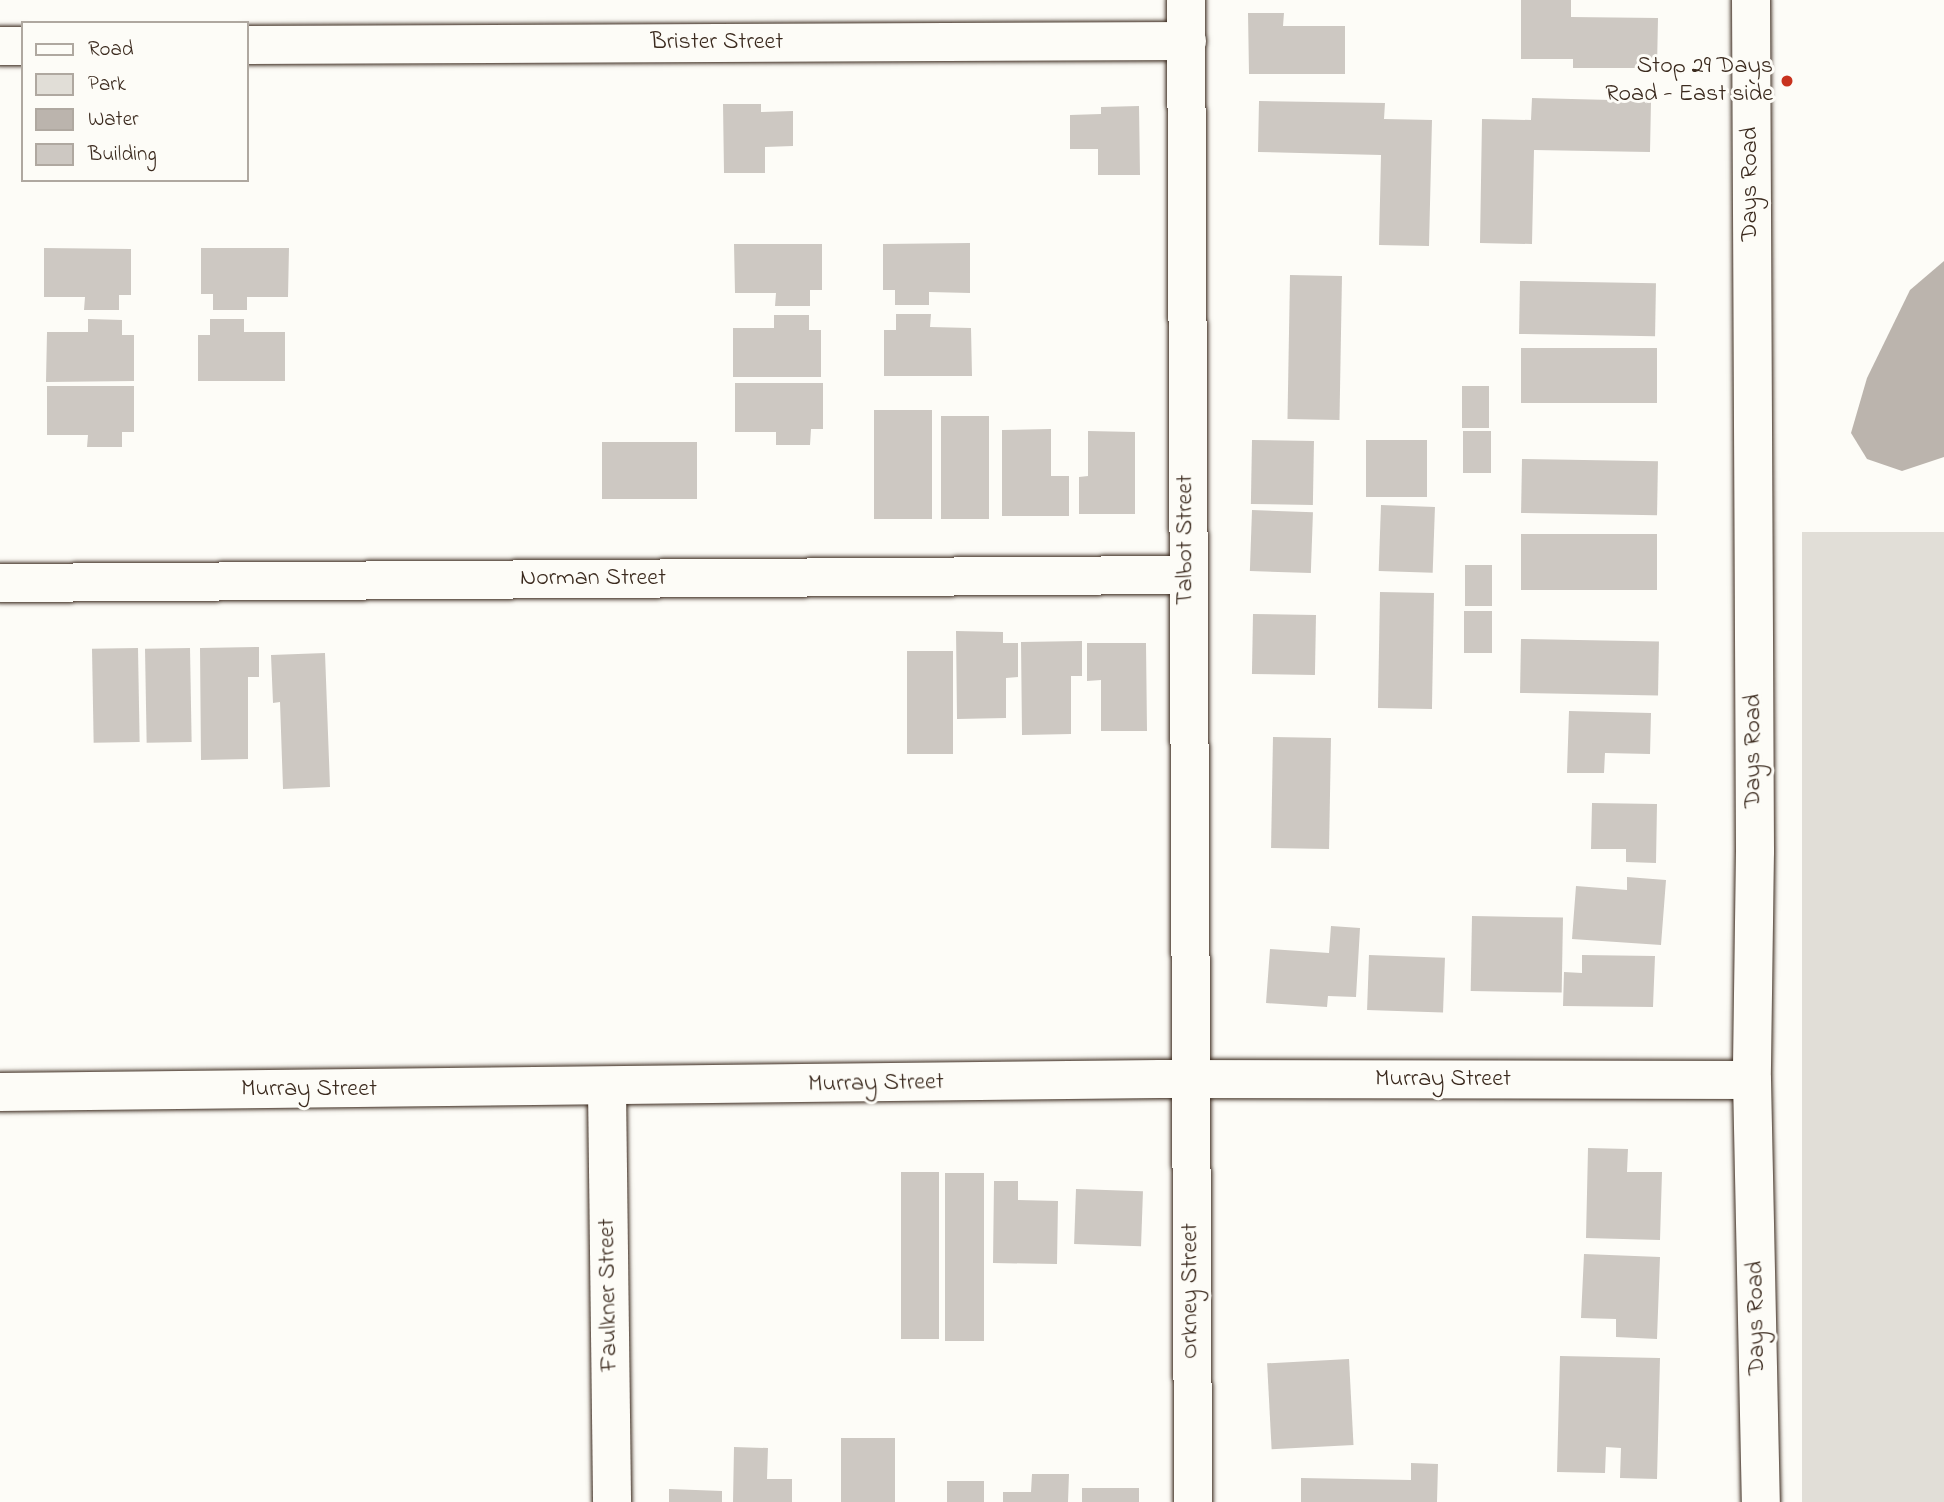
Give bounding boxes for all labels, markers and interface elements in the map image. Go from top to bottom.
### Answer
legend [21,21,248,182]
street label: Brister Street [651,29,783,57]
text: Road [88,35,134,65]
place label: Stop 29 Days Road - East side [1605,53,1773,109]
text: Park [88,70,126,100]
marker: Stop 29 Days Road - East side [1779,73,1795,89]
text: Water [88,105,139,135]
street label: Days Road [1737,127,1765,241]
text: Building [88,140,157,170]
street label: Talbot Street [1172,475,1200,605]
street label: Norman Street [520,565,666,593]
street label: Days Road [1740,694,1768,808]
street label: Murray Street [1375,1066,1511,1094]
street label: Murray Street [808,1068,944,1100]
street label: Murray Street [241,1076,377,1104]
street label: Faulkner Street [593,1218,625,1372]
street label: Orkney Street [1177,1223,1205,1359]
street label: Days Road [1742,1261,1772,1375]

